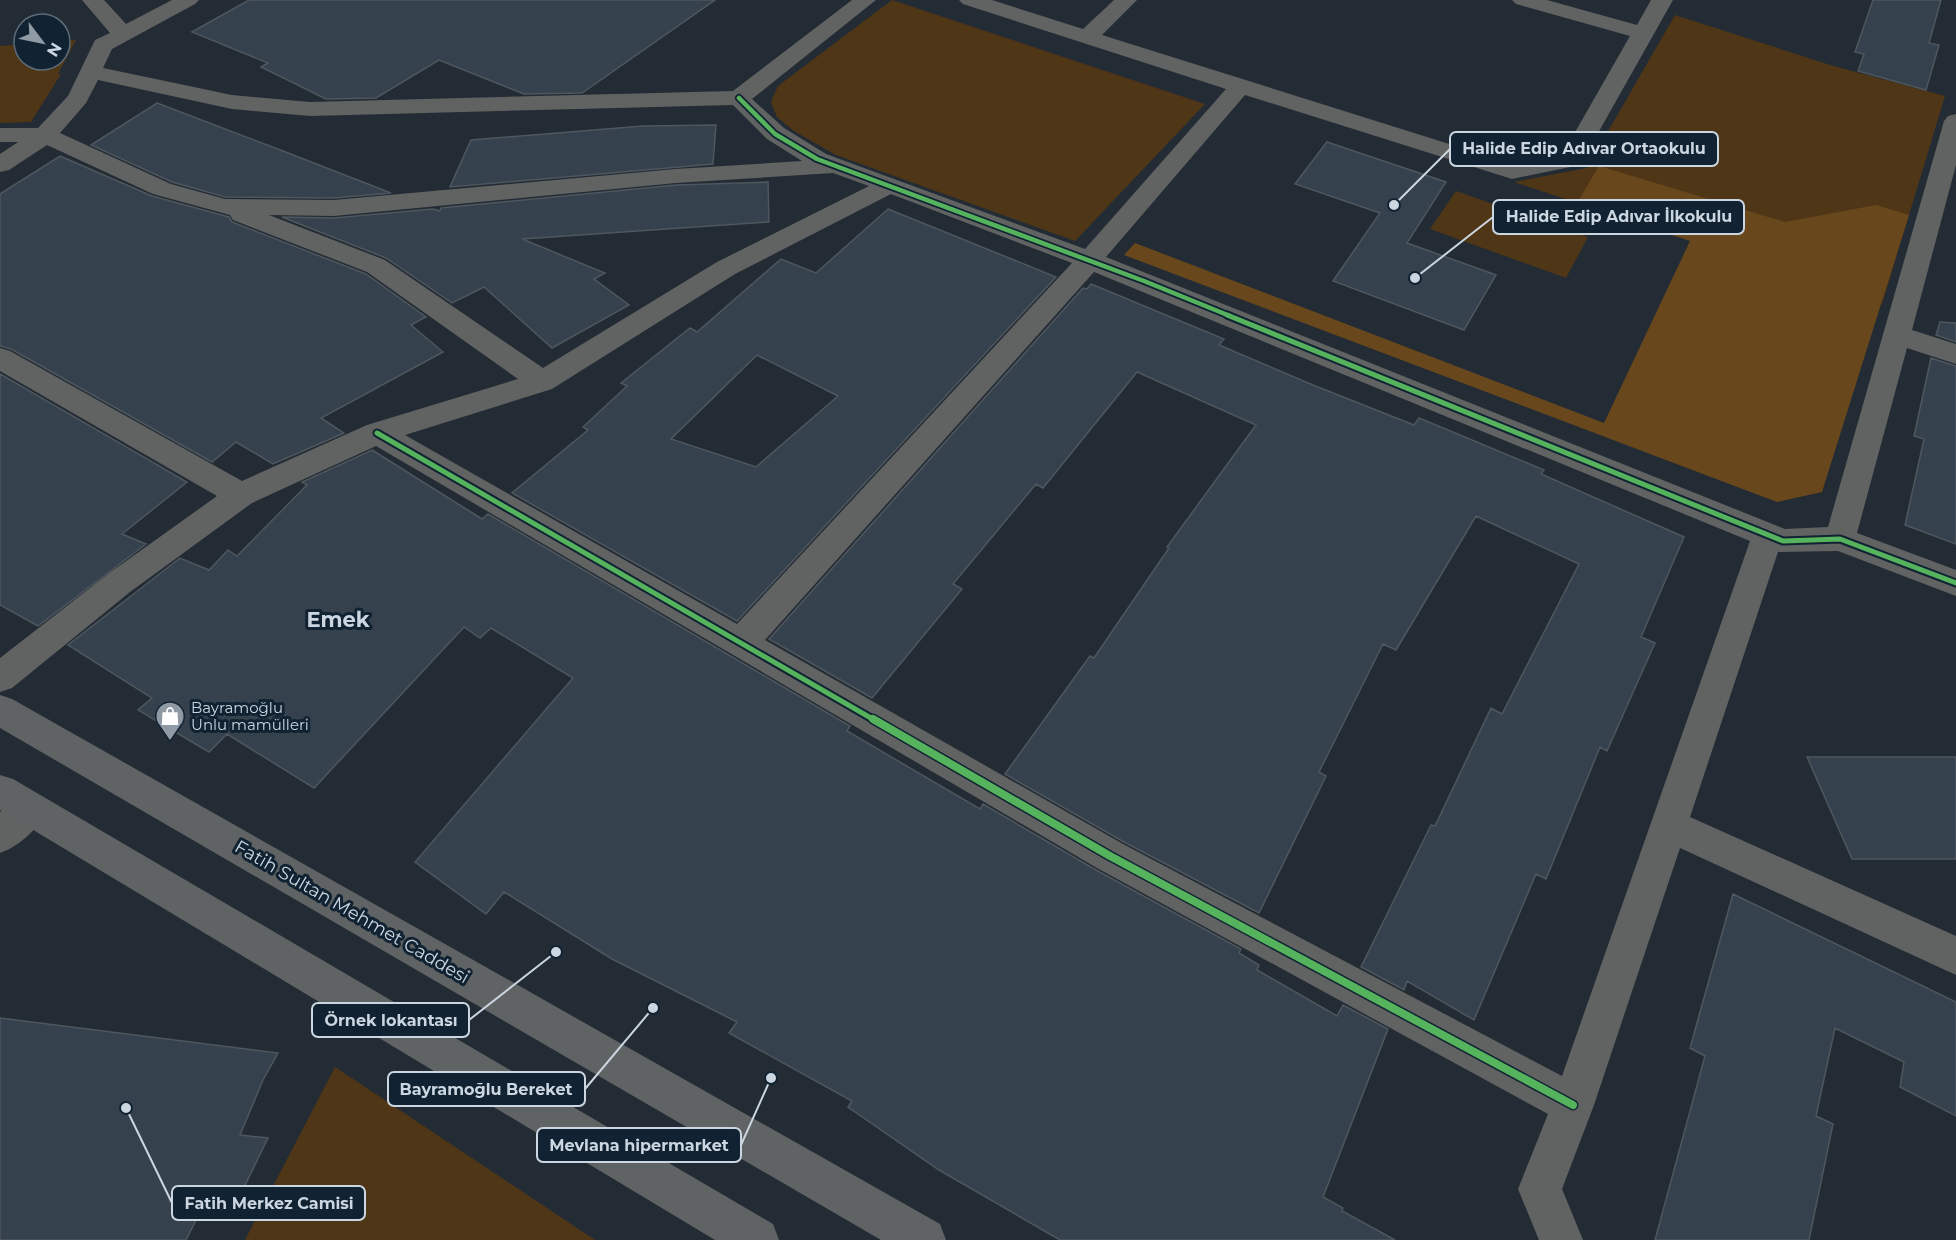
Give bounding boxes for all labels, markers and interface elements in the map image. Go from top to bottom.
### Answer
north arrow [12,12,72,72]
text: N [43,39,66,60]
callout: Halide Edip Adıvar Ortaokulu [1450,132,1718,166]
text: Halide Edip Adıvar Ortaokulu [1462,139,1706,158]
callout: Halide Edip Adıvar İlkokulu [1493,200,1744,234]
text: Halide Edip Adıvar İlkokulu [1506,207,1732,226]
district label: Emek [306,607,370,632]
place label: Bayramoğlu Unlu mamülleri [191,698,309,734]
shop icon: Bayramoğlu Unlu mamülleri [154,700,186,742]
street label: Fatih Sultan Mehmet Caddesi [231,836,473,988]
callout: Örnek lokantası [312,1003,469,1037]
text: Örnek lokantası [325,1011,457,1030]
callout: Bayramoğlu Bereket [388,1072,585,1106]
text: Bayramoğlu Bereket [400,1080,572,1099]
callout: Mevlana hipermarket [537,1128,741,1162]
text: Mevlana hipermarket [549,1136,729,1155]
callout: Fatih Merkez Camisi [172,1186,365,1220]
text: Fatih Merkez Camisi [184,1194,354,1213]

